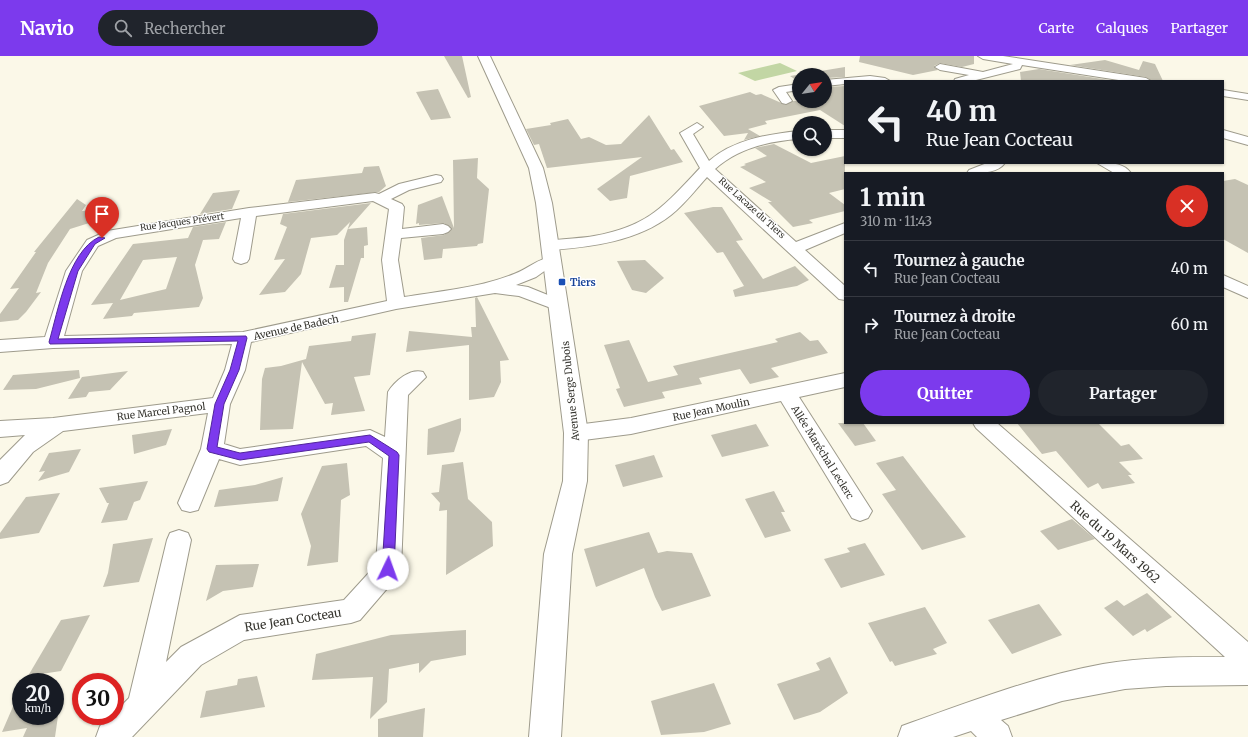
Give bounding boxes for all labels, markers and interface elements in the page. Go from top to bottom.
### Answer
search box [98,10,378,46]
text: Navio [20,16,74,40]
icon: search [112,17,134,39]
text: Rechercher [144,19,226,38]
text: Carte [1038,19,1074,37]
text: Calques [1096,19,1148,37]
text: Partager [1170,19,1228,37]
north arrow [792,68,832,108]
map controls [792,68,832,156]
text: 40 m [926,93,997,129]
icon: left [860,96,912,148]
button: search [792,116,832,156]
text: Rue Jean Cocteau [926,128,1073,151]
street label: Rue Lacaze du Tiers [717,175,788,241]
text: 1 min [860,182,925,213]
button: close [1166,185,1208,227]
pin [85,197,119,238]
icon: arrive [91,203,113,225]
street label: Rue Jacques Prévert [139,210,225,233]
text: 310 m · 11:43 [860,213,932,230]
text: Tournez à gauche [894,251,1025,270]
icon: left [860,258,882,280]
text: 40 m [1171,259,1208,278]
text: Rue Jean Cocteau [894,270,1000,287]
place label: Tiers [570,276,596,289]
marker: Tiers [557,277,567,287]
text: Tournez à droite [894,307,1015,326]
street label: Avenue de Badech [251,312,340,343]
icon: right [860,314,882,336]
text: 60 m [1171,315,1208,334]
text: Rue Jean Cocteau [894,326,1000,343]
street label: Avenue Serge Dubois [559,340,582,443]
button: Quitter [860,370,1030,416]
button: Partager [1038,370,1208,416]
street label: Rue Jean Moulin [671,395,751,424]
street label: Rue Marcel Pagnol [116,400,206,423]
street label: Allée Maréchal Leclerc [788,402,857,502]
street label: Rue du 19 Mars 1962 [1067,497,1163,586]
position arrow [367,548,409,590]
street label: Rue Jean Cocteau [243,604,343,635]
speed limit sign: 30 [72,673,124,725]
text: 20 [26,681,50,706]
text: km/h [25,702,51,715]

